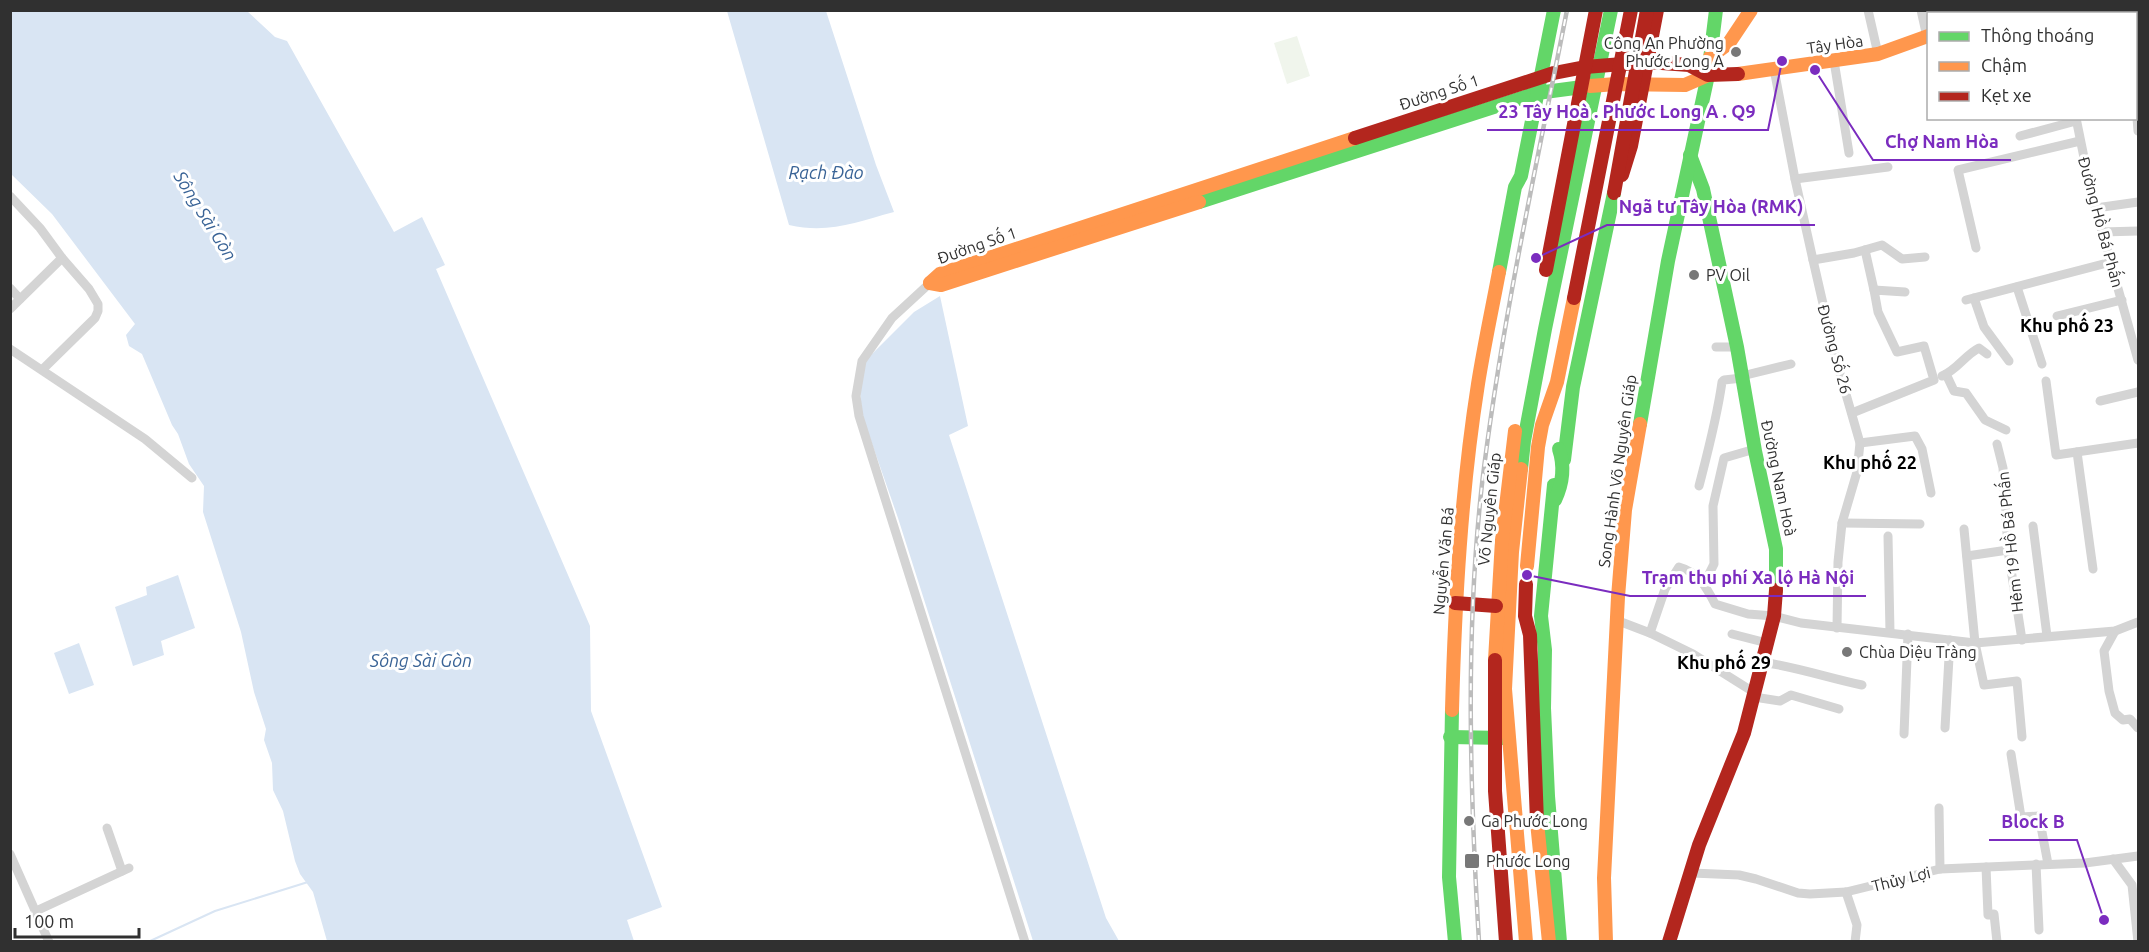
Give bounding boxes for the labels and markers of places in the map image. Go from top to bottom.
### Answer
place label: Công An Phường Phước Long A [1604,34,1725,70]
marker: Công An Phường Phước Long A [1729,45,1743,59]
callout: 23 Tây Hoà . Phước Long A . Q9 [1487,94,1768,130]
callout: Chợ Nam Hòa [1873,124,2011,160]
callout: Ngã tư Tây Hòa (RMK) [1607,189,1815,225]
place label: PV Oil [1706,266,1750,284]
marker: PV Oil [1687,268,1701,282]
callout: Trạm thu phí Xa lộ Hà Nội [1630,560,1866,596]
place label: Chùa Diệu Tràng [1859,643,1977,661]
marker: Chùa Diệu Tràng [1840,645,1854,659]
callout: Block B [1989,804,2077,840]
place label: Ga Phước Long [1481,812,1588,830]
marker: Ga Phước Long [1462,814,1476,828]
marker: Phước Long [1463,852,1481,870]
place label: Phước Long [1486,852,1571,870]

